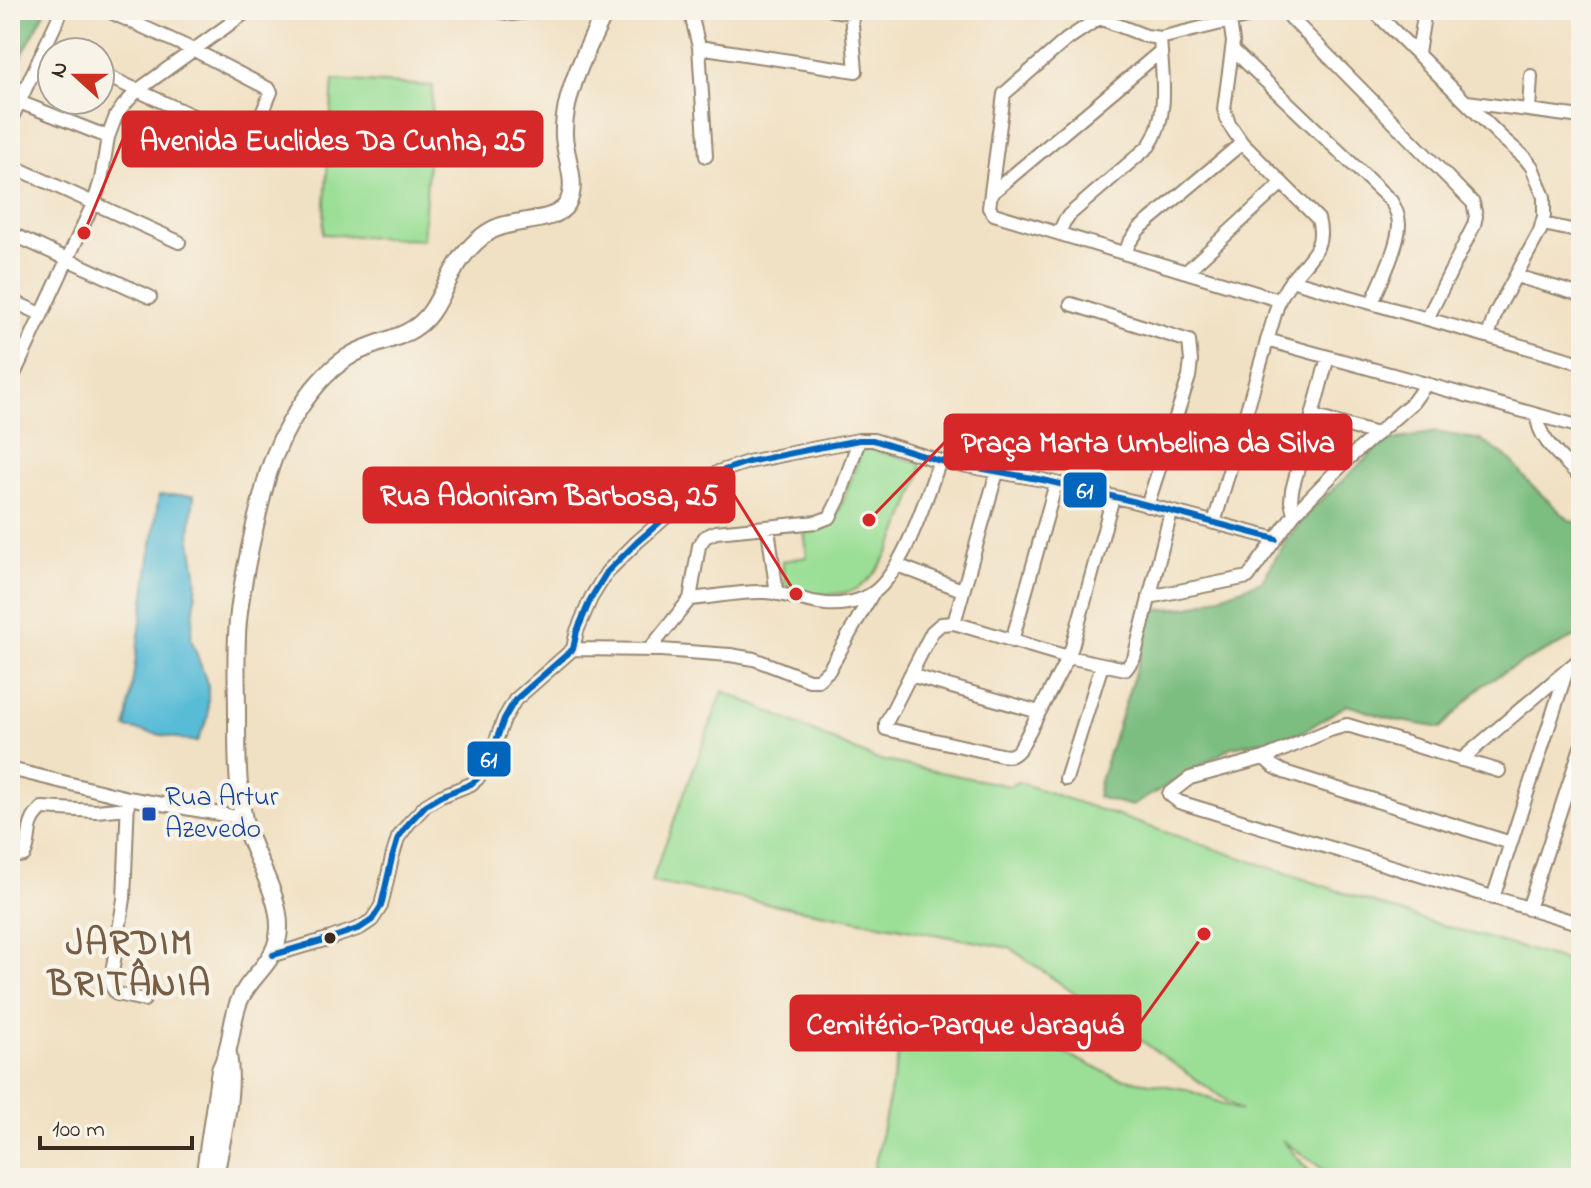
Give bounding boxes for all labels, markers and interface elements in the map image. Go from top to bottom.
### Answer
north arrow [36,36,116,116]
text: N [43,57,78,83]
callout: Avenida Euclides Da Cunha, 25 [123,112,542,166]
text: Avenida Euclides Da Cunha, 25 [140,121,526,165]
callout: Praça Marta Umbelina da Silva [945,415,1351,469]
text: Praça Marta Umbelina da Silva [961,423,1335,467]
callout: Rua Adoniram Barbosa, 25 [364,468,734,522]
line badge: 61 [1062,471,1108,509]
text: Rua Adoniram Barbosa, 25 [380,476,718,520]
text: 61 [1077,477,1093,509]
line badge: 61 [466,740,512,778]
text: 61 [481,746,497,778]
place label: Rua Artur Azevedo [165,778,279,851]
marker: Rua Artur Azevedo [140,805,158,823]
district label: JARDIM BRITÂNIA [46,919,212,1013]
unlabelled marker [322,930,338,946]
callout: Cemitério-Parque Jaraguá [791,996,1140,1050]
text: Cemitério-Parque Jaraguá [806,1005,1124,1050]
scale bar [40,1100,192,1150]
text: 100 m [52,1113,105,1148]

